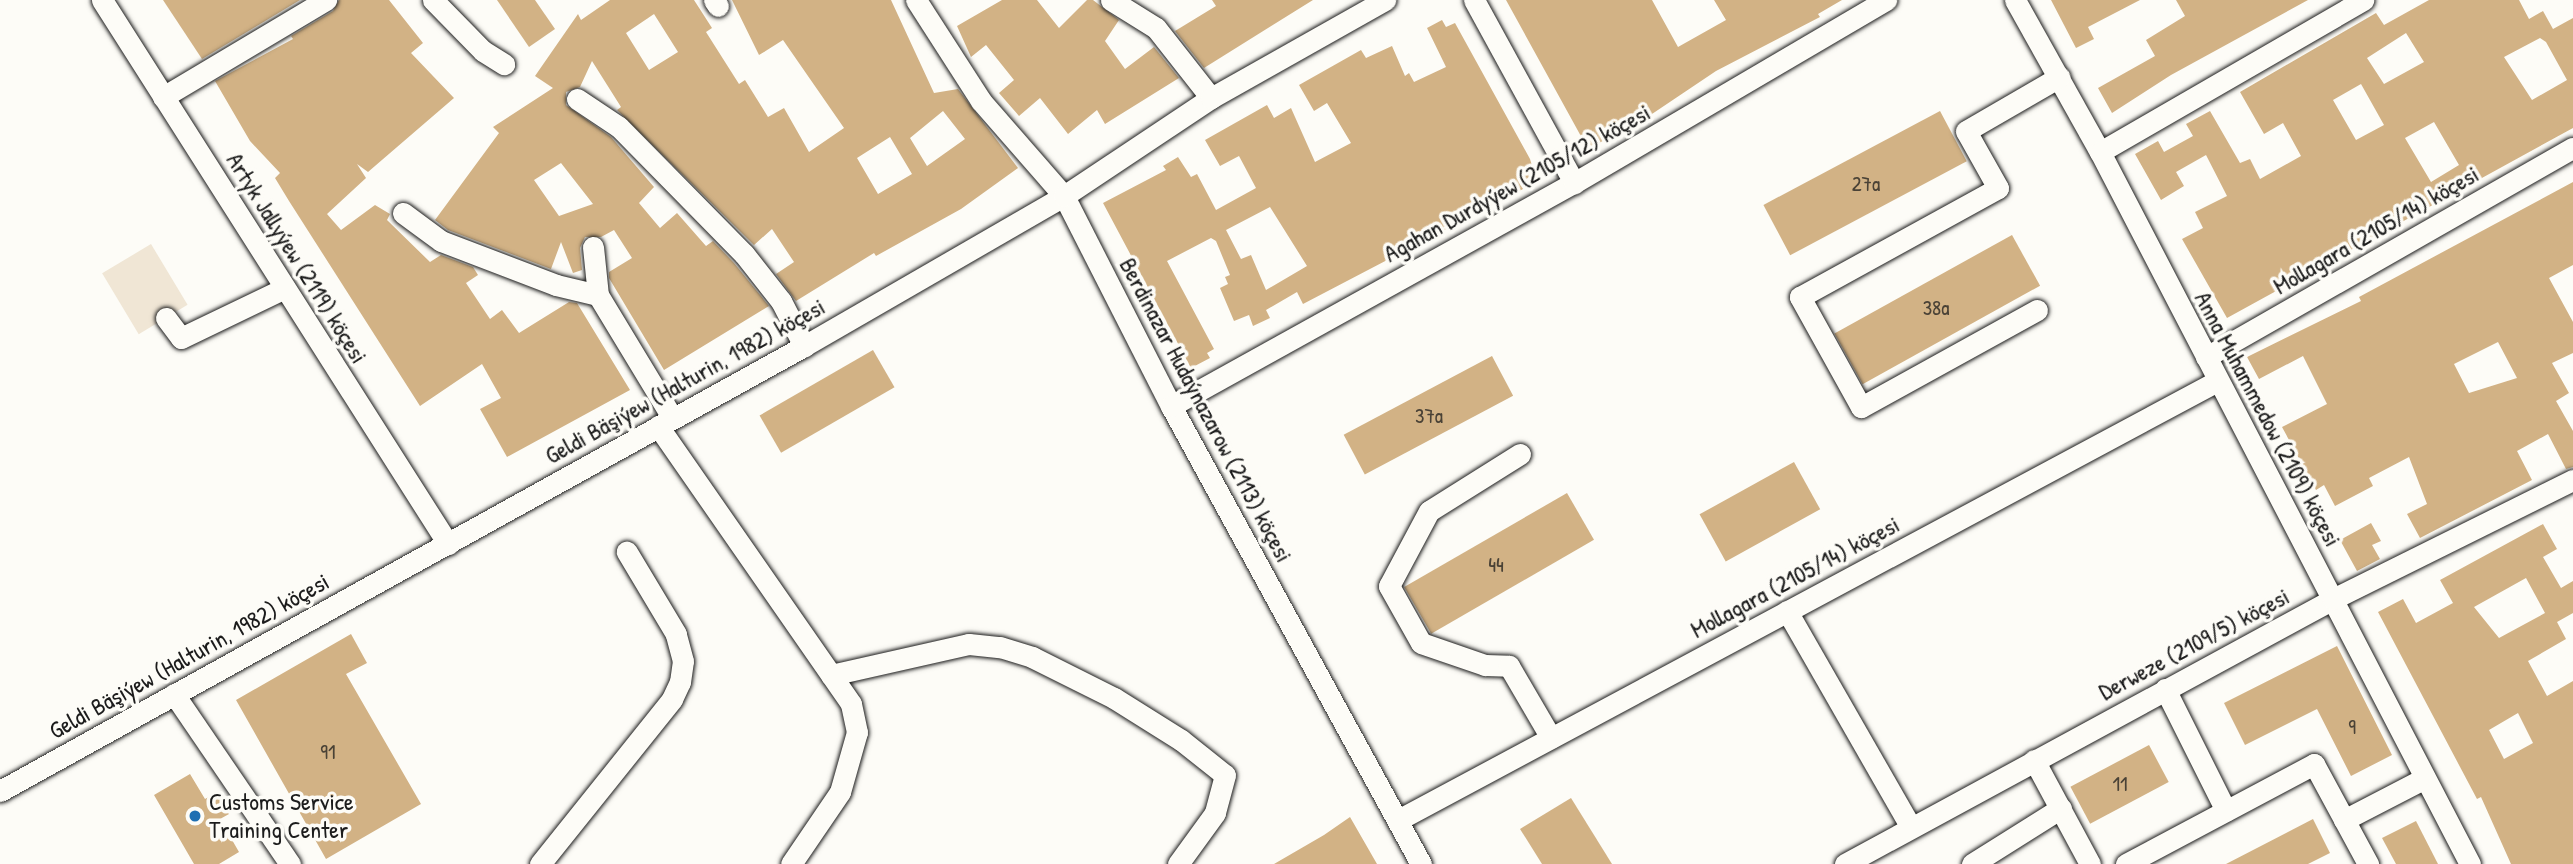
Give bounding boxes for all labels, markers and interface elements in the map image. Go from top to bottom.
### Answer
street label: Agahan Durdyýew (2105/12) köçesi [1379,98,1655,268]
street label: Artyk Jallyýew (2119) köçesi [220,147,374,369]
street label: Mollagara (2105/14) köçesi [2268,160,2484,300]
house number: 27a [1852,171,1880,197]
street label: Berdinazar Hudaýnazarow (2113) köçesi [1113,253,1299,567]
street label: Anna Muhammedow (2109) köçesi [2189,287,2347,551]
street label: Geldi Bäşiýew (Halturin, 1982) köçesi [540,292,830,470]
house number: 38a [1923,295,1949,321]
house number: 37a [1415,403,1443,429]
street label: Mollagara (2105/14) köçesi [1686,510,1904,644]
house number: 44 [1488,552,1504,578]
street label: Geldi Bäşiýew (Halturin, 1982) köçesi [44,567,334,745]
street label: Derweze (2109/5) köçesi [2094,582,2294,706]
house number: 9 [2348,714,2356,740]
house number: 91 [320,739,336,765]
house number: 11 [2112,771,2128,797]
place label: Customs Service Training Center [209,788,354,844]
marker: Customs Service Training Center [187,808,203,824]

